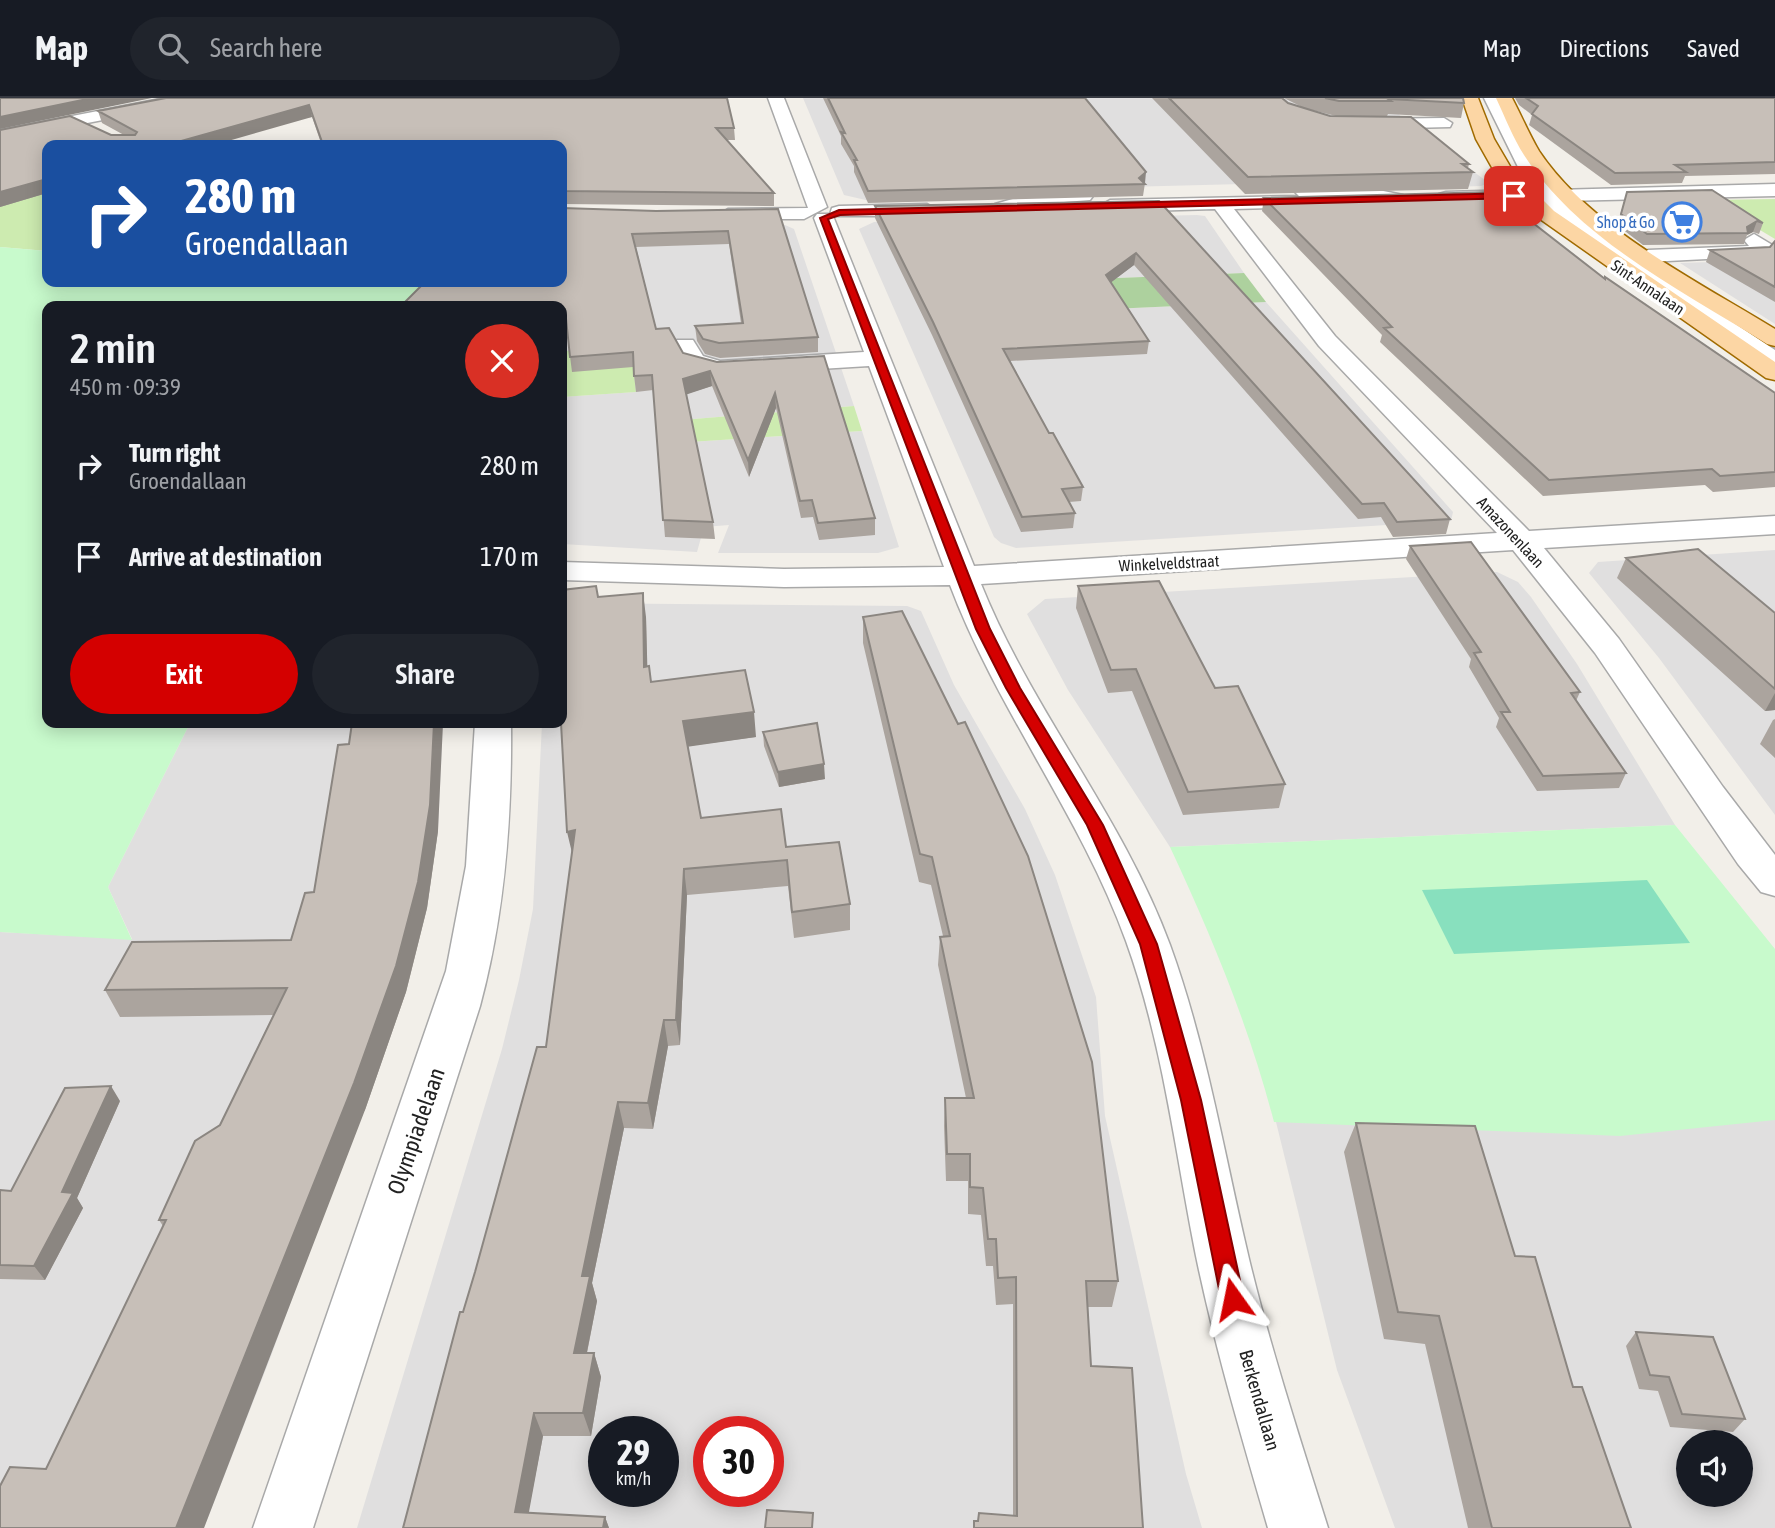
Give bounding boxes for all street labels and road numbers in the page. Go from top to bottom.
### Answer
street label: Sint-Annalaan [1608,256,1688,318]
street label: Amazonenlaan [1474,493,1548,571]
street label: Winkelveldstraat [1118,551,1220,575]
street label: Olympiadelaan [382,1064,450,1198]
street label: Berkendallaan [1235,1347,1285,1453]

